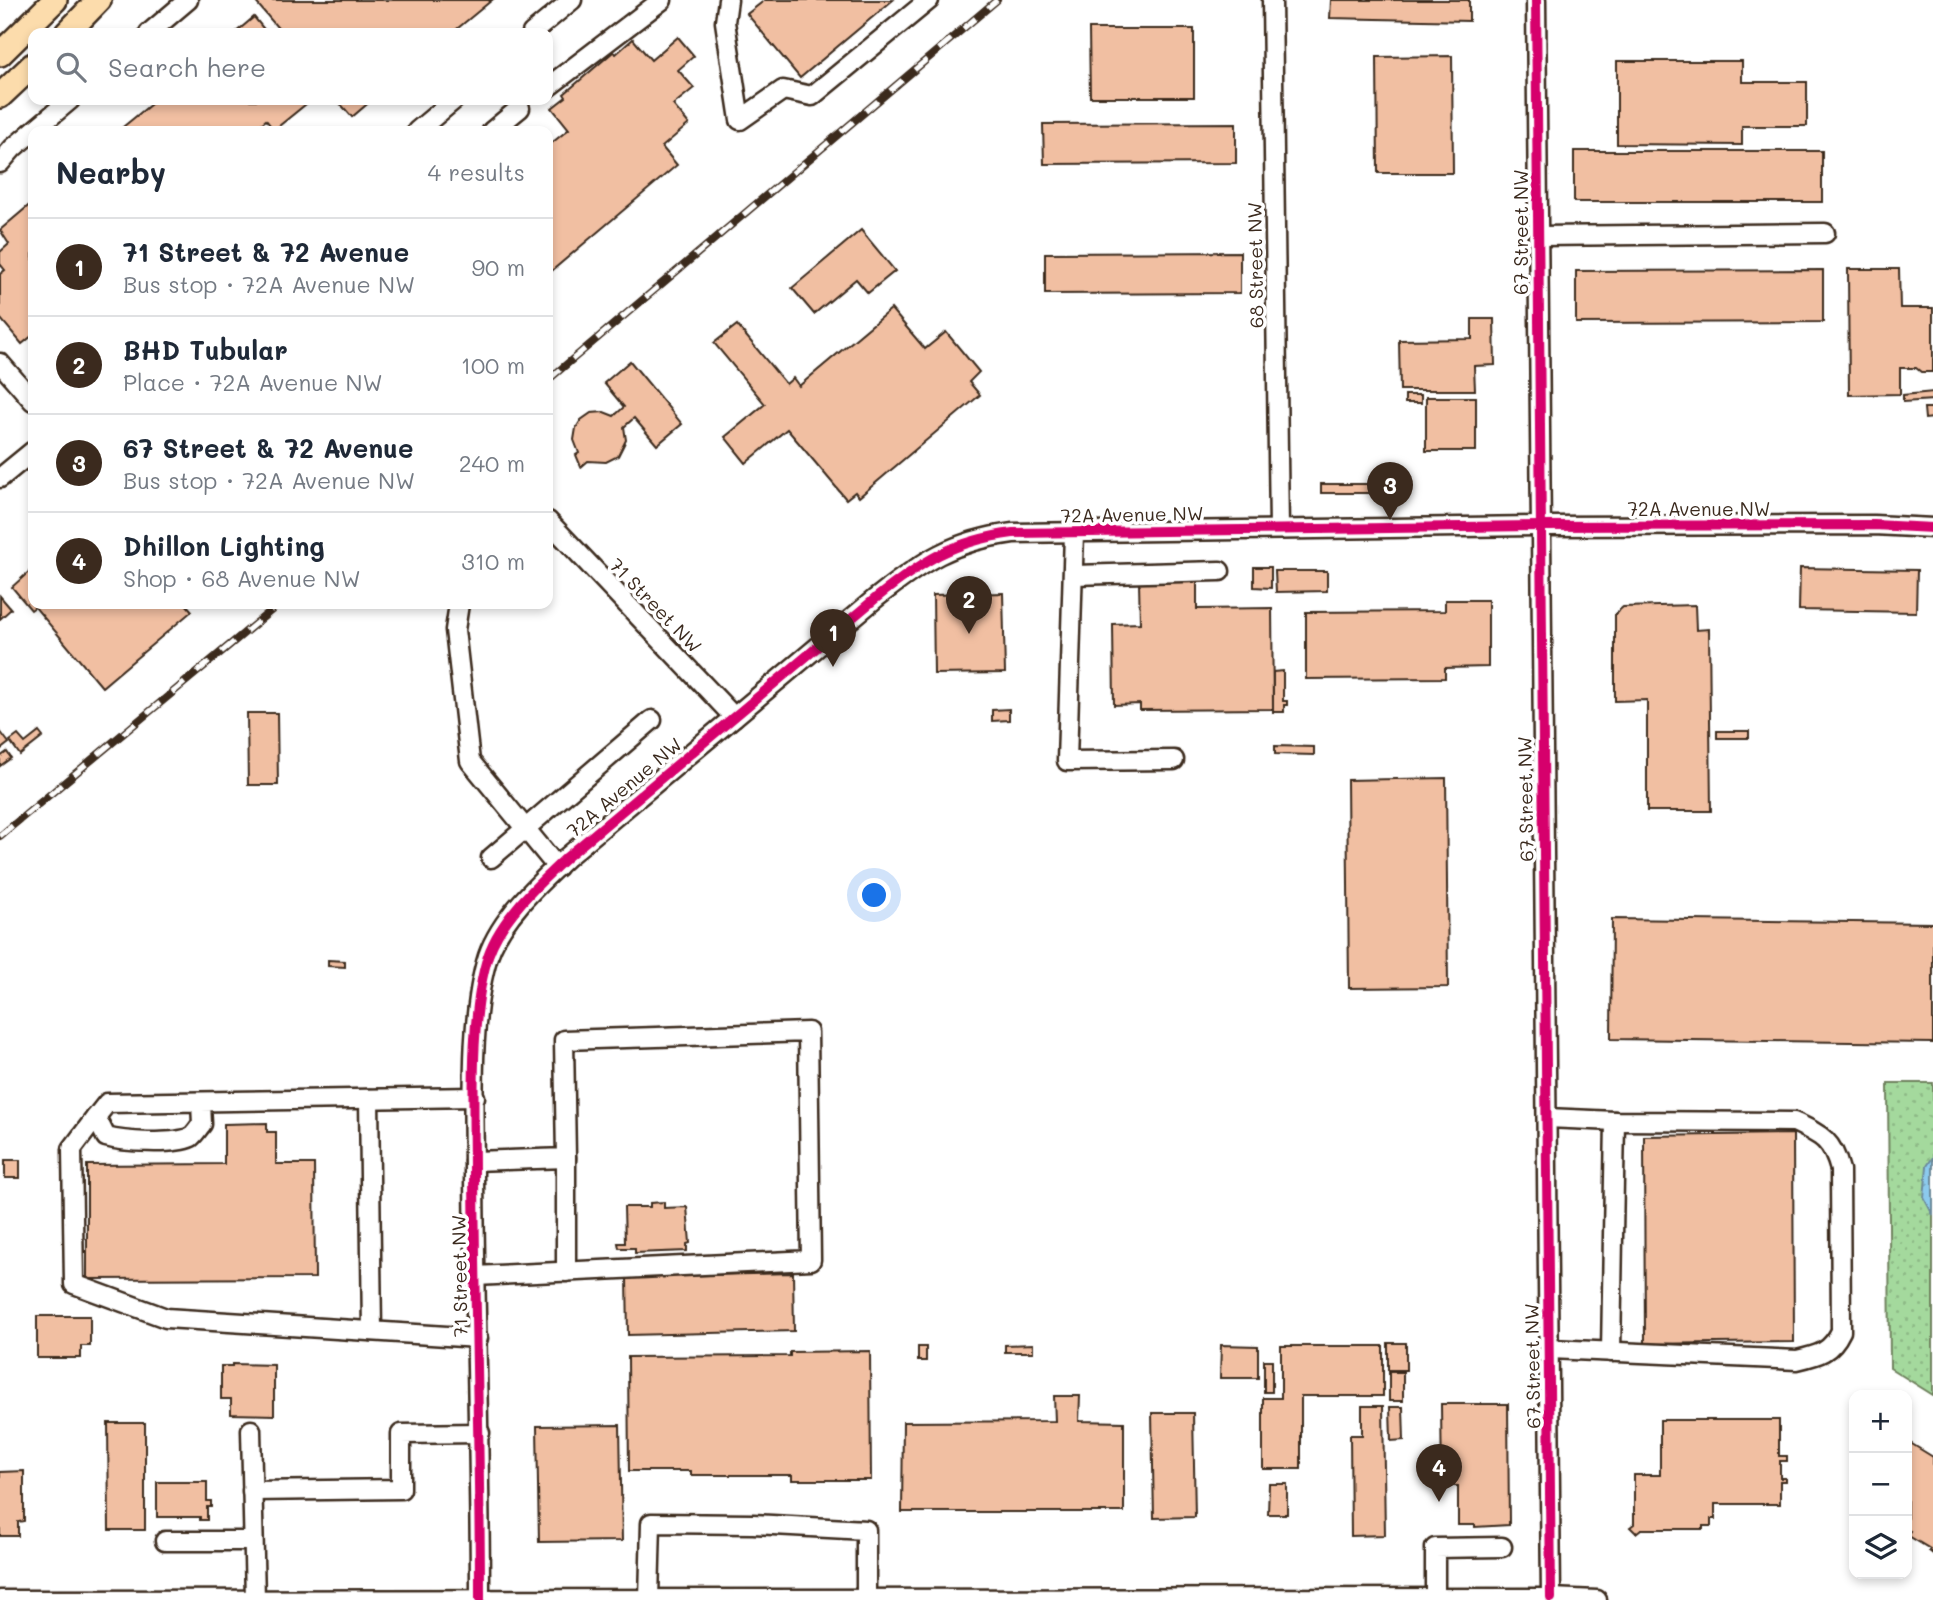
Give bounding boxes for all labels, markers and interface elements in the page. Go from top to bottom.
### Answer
search box [28,28,553,105]
icon: search [52,48,90,86]
text: Search here [108,50,266,84]
text: Nearby [56,152,166,192]
text: 4 results [428,157,525,187]
street label: 67 Street NW [1508,169,1533,295]
street label: 68 Street NW [1241,202,1269,328]
text: 71 Street & 72 Avenue [123,235,409,269]
text: 1 [74,252,84,282]
text: 90 m [472,252,525,282]
text: Bus stop · 72A Avenue NW [123,269,415,299]
text: BHD Tubular [123,333,288,367]
text: 2 [73,350,85,380]
text: 100 m [461,350,525,380]
text: Place · 72A Avenue NW [123,367,383,397]
text: 67 Street & 72 Avenue [123,431,413,465]
text: 3 [72,448,86,478]
text: 240 m [459,448,525,478]
pin: 3 [1367,462,1413,520]
text: Bus stop · 72A Avenue NW [123,465,415,495]
street label: 72A Avenue NW [1628,496,1770,521]
street label: 72A Avenue NW [1060,500,1204,528]
text: Dhillon Lighting [123,529,325,563]
text: 4 [72,546,86,576]
text: 310 m [461,546,525,576]
street label: 71 Street NW [604,552,708,658]
text: Shop · 68 Avenue NW [123,563,361,593]
pin: 2 [946,576,992,634]
pin: 1 [810,609,856,667]
street label: 72A Avenue NW [561,731,687,843]
street label: 67 Street NW [1511,736,1539,862]
your location [857,878,891,912]
street label: 71 Street NW [445,1215,473,1337]
street label: 67 Street NW [1518,1303,1546,1429]
map controls [1849,1390,1912,1579]
button: + [1849,1390,1912,1453]
pin: 4 [1416,1444,1462,1502]
button: − [1849,1453,1912,1516]
button: layers [1849,1516,1912,1579]

